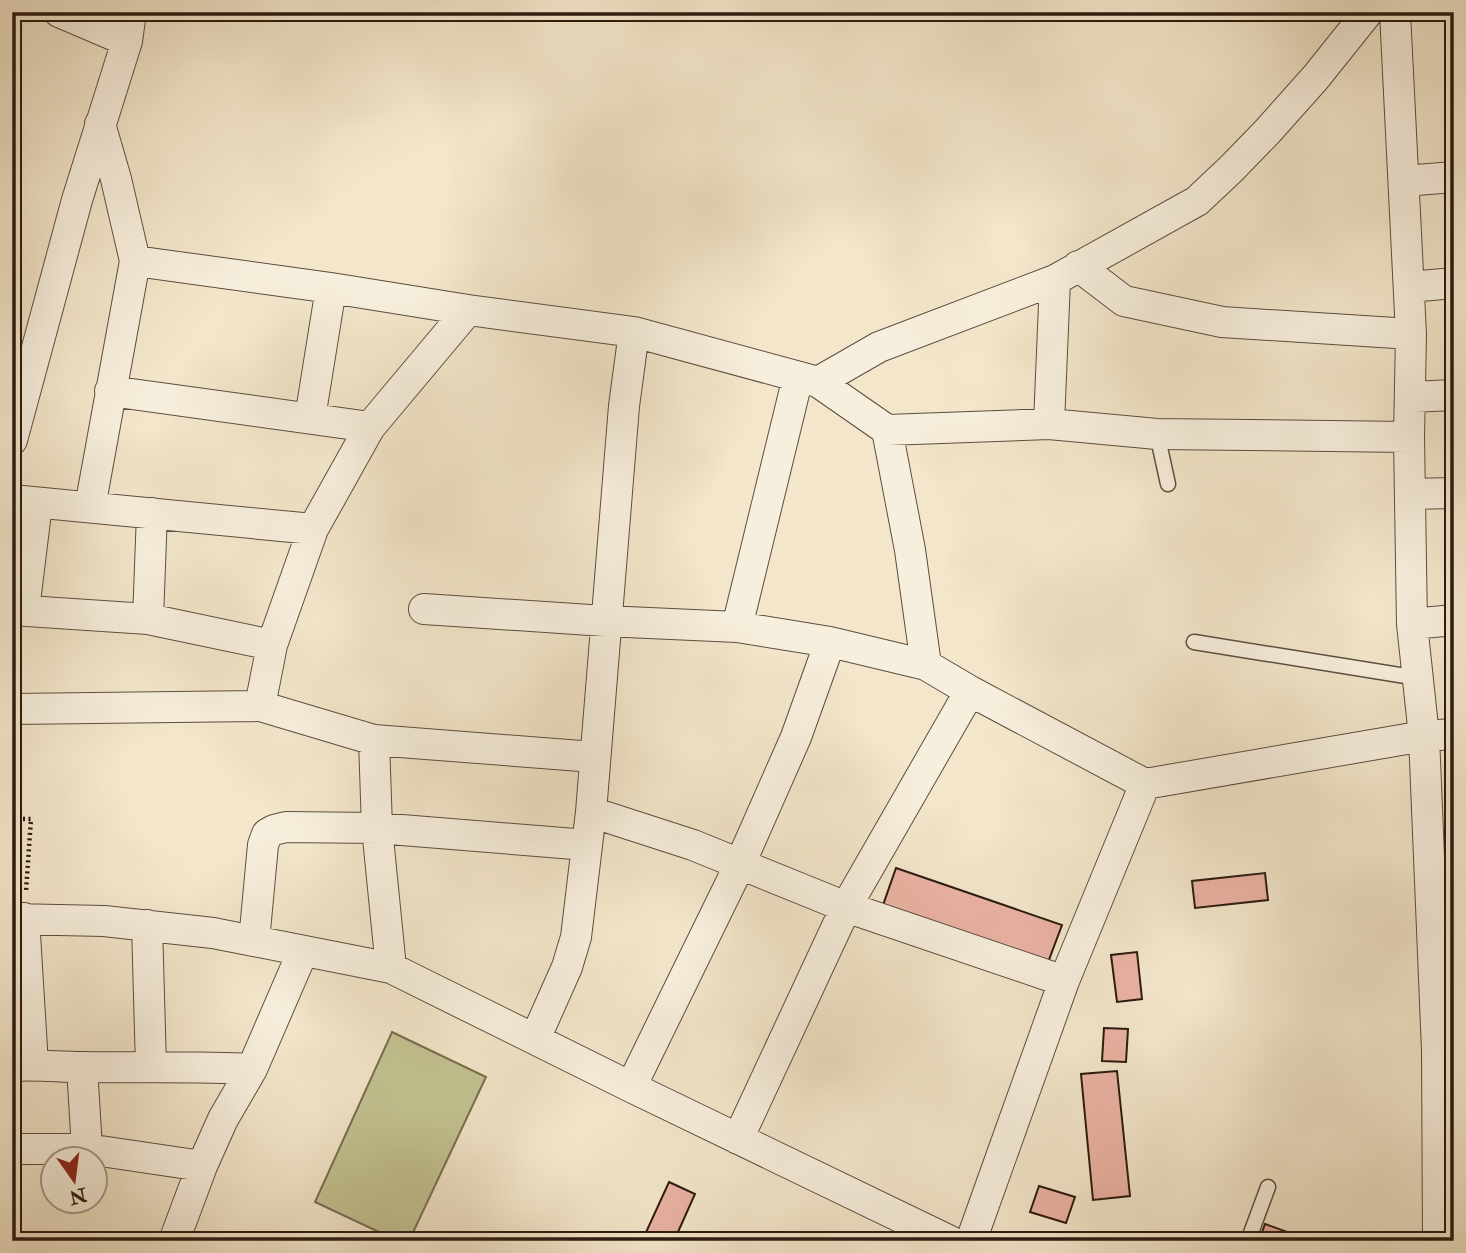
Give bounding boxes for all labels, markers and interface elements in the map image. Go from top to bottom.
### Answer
north arrow [38,1144,108,1214]
text: N [66,1182,90,1209]

